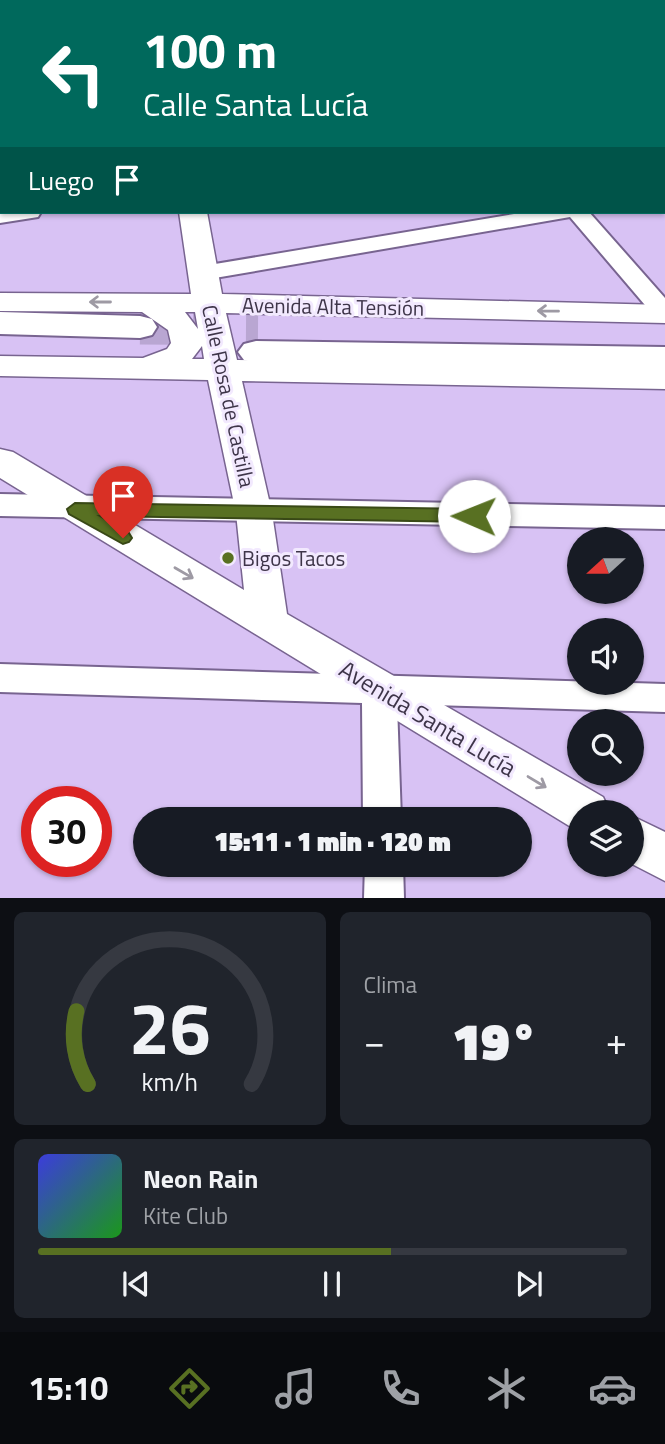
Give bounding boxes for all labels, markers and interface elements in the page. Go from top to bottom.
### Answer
text: 100 m [143,12,277,87]
icon: left [28,28,119,119]
text: Calle Santa Lucía [143,80,368,128]
text: Luego [28,161,94,200]
icon: arrive [108,161,146,199]
street label: Avenida Alta Tensión [242,288,424,324]
one-way arrow [89,295,112,309]
street label: Calle Rosa de Castilla [194,302,264,491]
one-way arrow [537,304,560,317]
pin [93,466,153,538]
icon: arrive [104,477,142,515]
position arrow [437,479,511,553]
north arrow [567,527,644,604]
map controls [567,527,644,877]
place label: Bigos Tacos [242,542,345,574]
marker: Bigos Tacos [220,550,236,566]
one-way arrow [173,566,193,580]
button: sound [567,618,644,695]
street label: Avenida Santa Lucía [333,651,523,785]
button: search [567,709,644,786]
one-way arrow [527,776,547,790]
speed limit sign: 30 [21,786,112,877]
button: layers [567,800,644,877]
text: 15:11 · 1 min · 120 m [214,822,451,861]
text: Clima [364,967,417,1002]
text: 26 [129,973,211,1083]
text: 19° [452,1001,538,1080]
text: − [364,1012,385,1070]
text: + [606,1012,627,1070]
text: km/h [141,1063,198,1101]
text: Neon Rain [143,1159,258,1198]
text: Kite Club [143,1198,228,1233]
icon: previous [117,1265,155,1303]
icon: pause [313,1265,351,1303]
icon: next [510,1265,548,1303]
text: 15:10 [28,1364,108,1412]
icon: directions [165,1364,214,1413]
icon: music [271,1364,320,1413]
icon: phone [376,1364,425,1413]
icon: climate [482,1364,531,1413]
icon: car [588,1364,637,1413]

